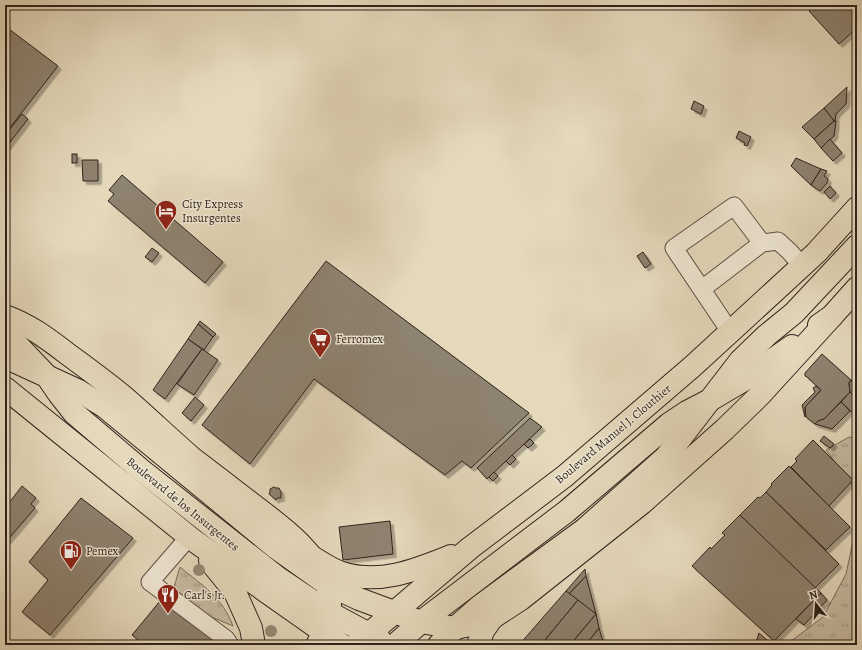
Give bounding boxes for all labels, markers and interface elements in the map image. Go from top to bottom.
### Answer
place label: City Express Insurgentes [182,196,243,226]
hotel icon: City Express Insurgentes [153,198,179,231]
supermarket icon: Ferromex [307,326,333,359]
place label: Ferromex [336,331,383,347]
street label: Boulevard Manuel J. Clouthier [552,380,675,487]
street label: Boulevard de los Insurgentes [123,453,243,555]
fuel station icon: Pemex [58,538,84,571]
place label: Pemex [86,543,119,559]
restaurant icon: Carl's Jr. [155,582,181,615]
north arrow [796,584,836,624]
place label: Carl's Jr. [184,587,225,603]
text: N [807,587,819,603]

